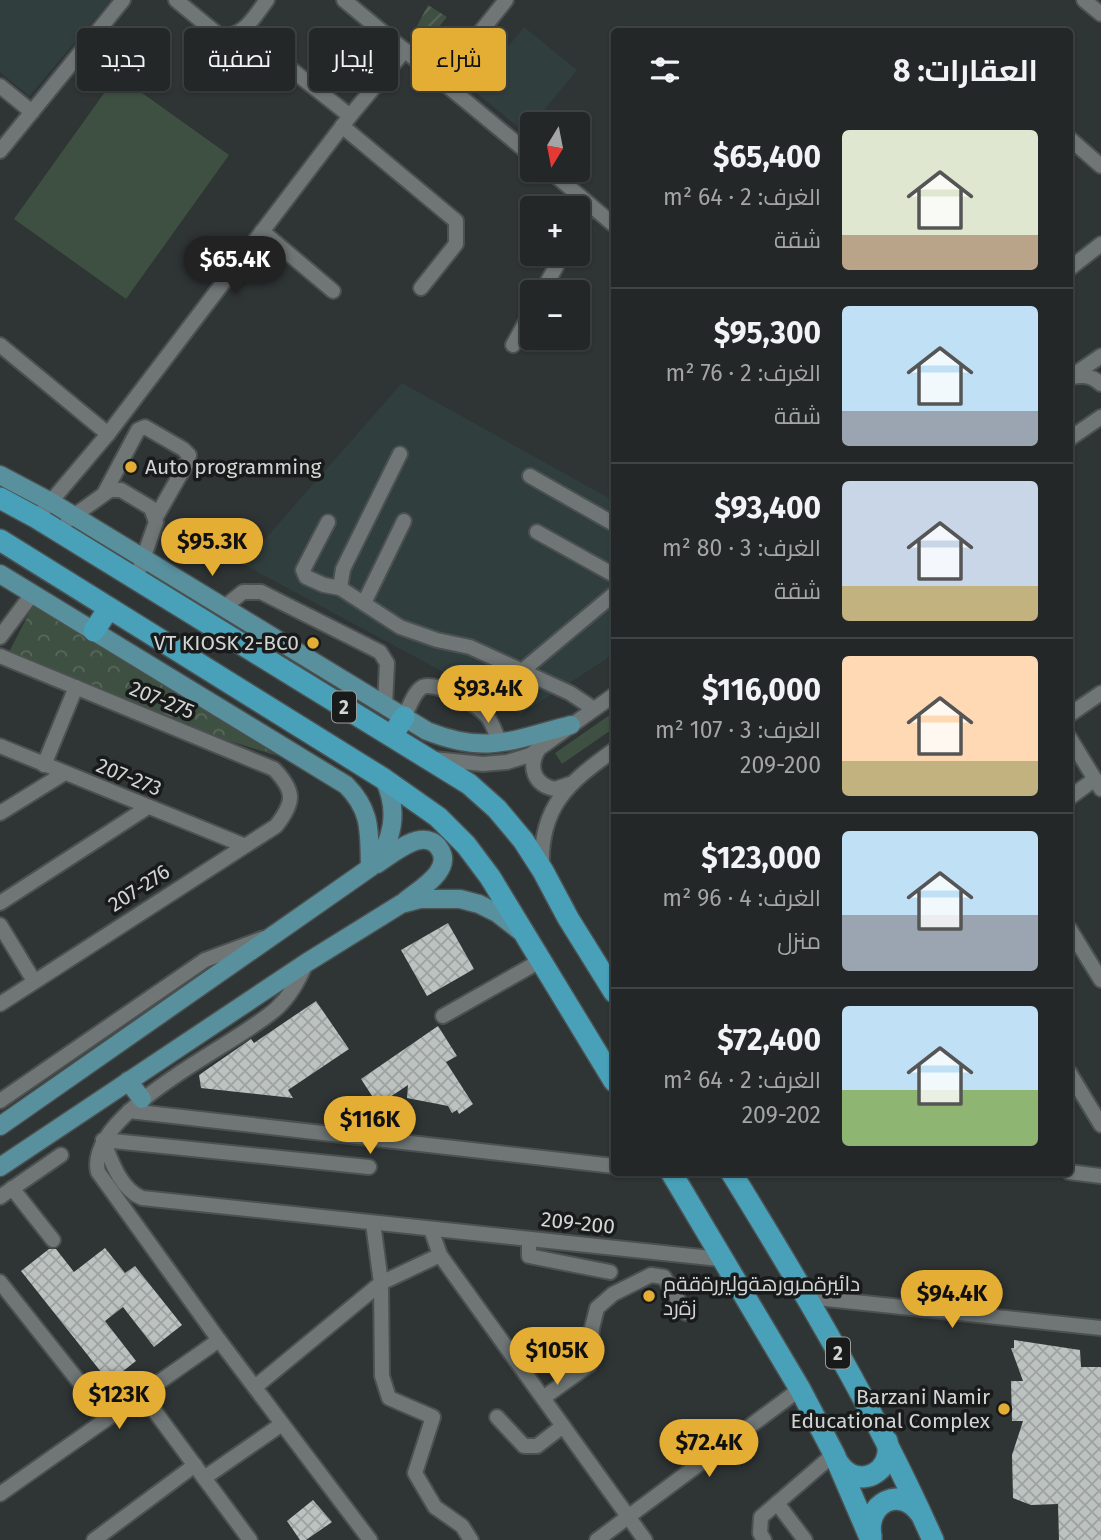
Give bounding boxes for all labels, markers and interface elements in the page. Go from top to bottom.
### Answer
chip: جديد [77,28,170,91]
chip: تصفية [184,28,295,91]
chip: إيجار [309,28,398,91]
chip: شراء [412,28,506,91]
icon: filters [646,51,684,89]
text: العقارات: 8 [893,53,1038,89]
north arrow [520,112,590,182]
map controls [520,112,590,350]
text: $65,400 [713,139,821,175]
icon: home [898,158,982,242]
text: الغرف: 2 · 64 m² [663,183,821,211]
button: + [520,196,590,266]
text: شقة [774,226,821,254]
pin: $65.4K [178,236,292,296]
text: $65.4K [200,245,270,273]
button: − [520,280,590,350]
text: $95,300 [714,315,821,351]
icon: home [898,334,982,418]
text: الغرف: 2 · 76 m² [666,359,821,387]
text: شقة [774,402,821,430]
place label: Auto programming [145,454,322,480]
marker: Auto programming [123,459,139,475]
text: $93,400 [715,490,821,526]
icon: home [898,509,982,593]
pin: $95.3K [155,518,269,578]
text: $95.3K [177,527,247,555]
text: الغرف: 3 · 80 m² [662,534,821,562]
text: شقة [774,577,821,605]
place label: VT KIOSK 2-BC0 [154,630,299,656]
marker: VT KIOSK 2-BC0 [305,635,321,651]
pin: $93.4K [431,666,545,725]
text: $116,000 [702,672,821,708]
text: $93.4K [453,674,523,702]
street label: 207-275 [126,675,198,725]
icon: home [898,684,982,768]
road number: 2 [332,692,356,722]
text: الغرف: 3 · 107 m² [655,716,821,744]
text: 209-200 [740,751,821,779]
street label: 207-273 [93,752,165,802]
text: $123,000 [701,840,821,876]
street label: 207-276 [103,858,175,918]
icon: home [898,859,982,943]
text: الغرف: 4 · 96 m² [662,884,821,912]
text: منزل [777,927,821,955]
text: $72,400 [717,1022,821,1058]
icon: home [898,1034,982,1118]
text: الغرف: 2 · 64 m² [663,1066,821,1094]
pin: $116K [321,1096,419,1156]
text: 209-202 [742,1101,821,1129]
text: $116K [340,1105,400,1133]
street label: 209-200 [540,1206,616,1240]
pin: $94.4K [895,1270,1009,1330]
place label: دائيرةمرورهةوليررةقةم زةرد [663,1271,860,1321]
text: $94.4K [917,1279,987,1307]
marker: دائيرةمرورهةوليررةقةم زةرد [641,1288,657,1304]
pin: $105K [508,1328,606,1387]
text: $105K [526,1336,588,1364]
road number: 2 [826,1338,850,1368]
pin: $123K [70,1372,168,1431]
text: $123K [89,1380,149,1408]
place label: Barzani Namir Educational Complex [791,1384,991,1434]
marker: Barzani Namir Educational Complex [996,1401,1012,1417]
pin: $72.4K [652,1420,766,1479]
text: $72.4K [675,1428,743,1456]

